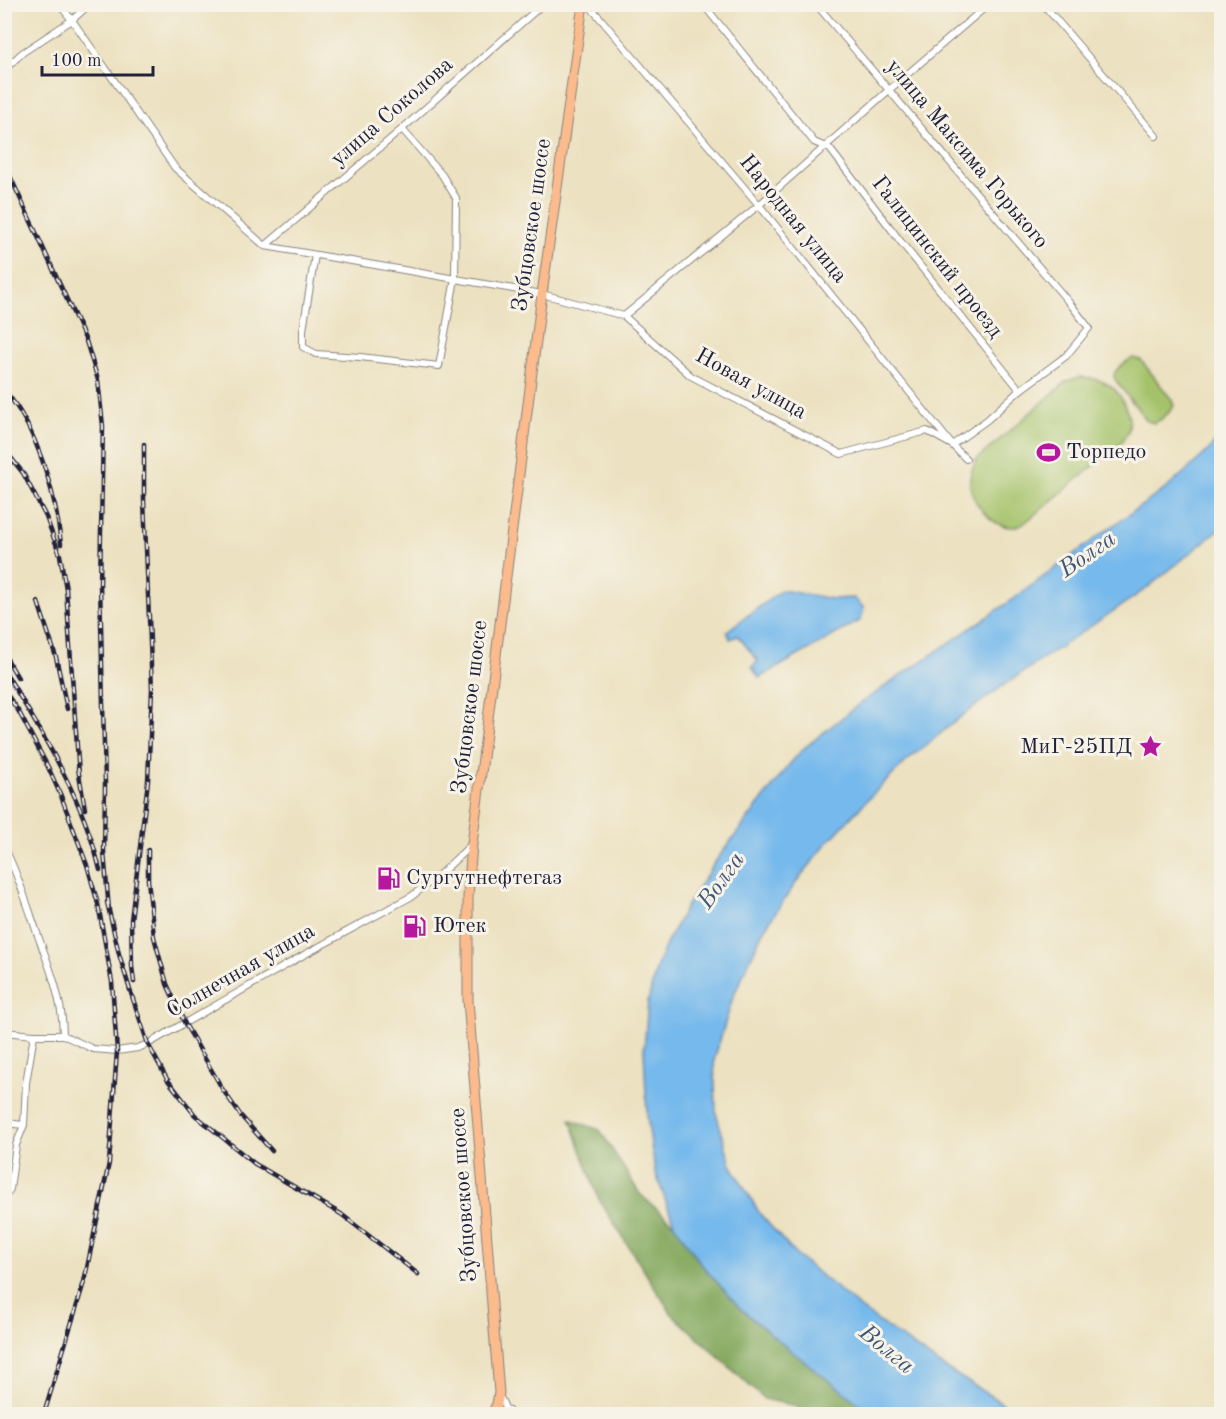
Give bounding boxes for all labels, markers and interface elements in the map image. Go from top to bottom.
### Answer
scale bar [42,39,153,77]
text: 100 m [51,52,102,70]
street label: улица Соколова [327,53,457,171]
street label: улица Максима Горького [882,55,1052,253]
street label: Зубцовское шоссе [509,137,555,313]
street label: Народная улица [735,151,851,287]
street label: Галицинский проезд [867,172,1007,342]
street label: Новая улица [692,344,810,424]
sports icon: Торпедо [1035,439,1061,465]
place label: Торпедо [1066,441,1146,463]
water label: Волга [1054,527,1121,583]
street label: Зубцовское шоссе [448,619,492,795]
place icon: МиГ-25ПД [1137,734,1163,760]
place label: МиГ-25ПД [1020,736,1132,758]
water label: Волга [694,848,750,915]
fuel station icon: Сургутнефтегаз [375,865,401,891]
place label: Сургутнефтегаз [406,867,562,889]
fuel station icon: Ютек [402,913,428,939]
place label: Ютек [433,915,487,937]
street label: Солнечная улица [163,920,319,1022]
street label: Зубцовское шоссе [447,1107,481,1283]
water label: Волга [853,1320,918,1379]

